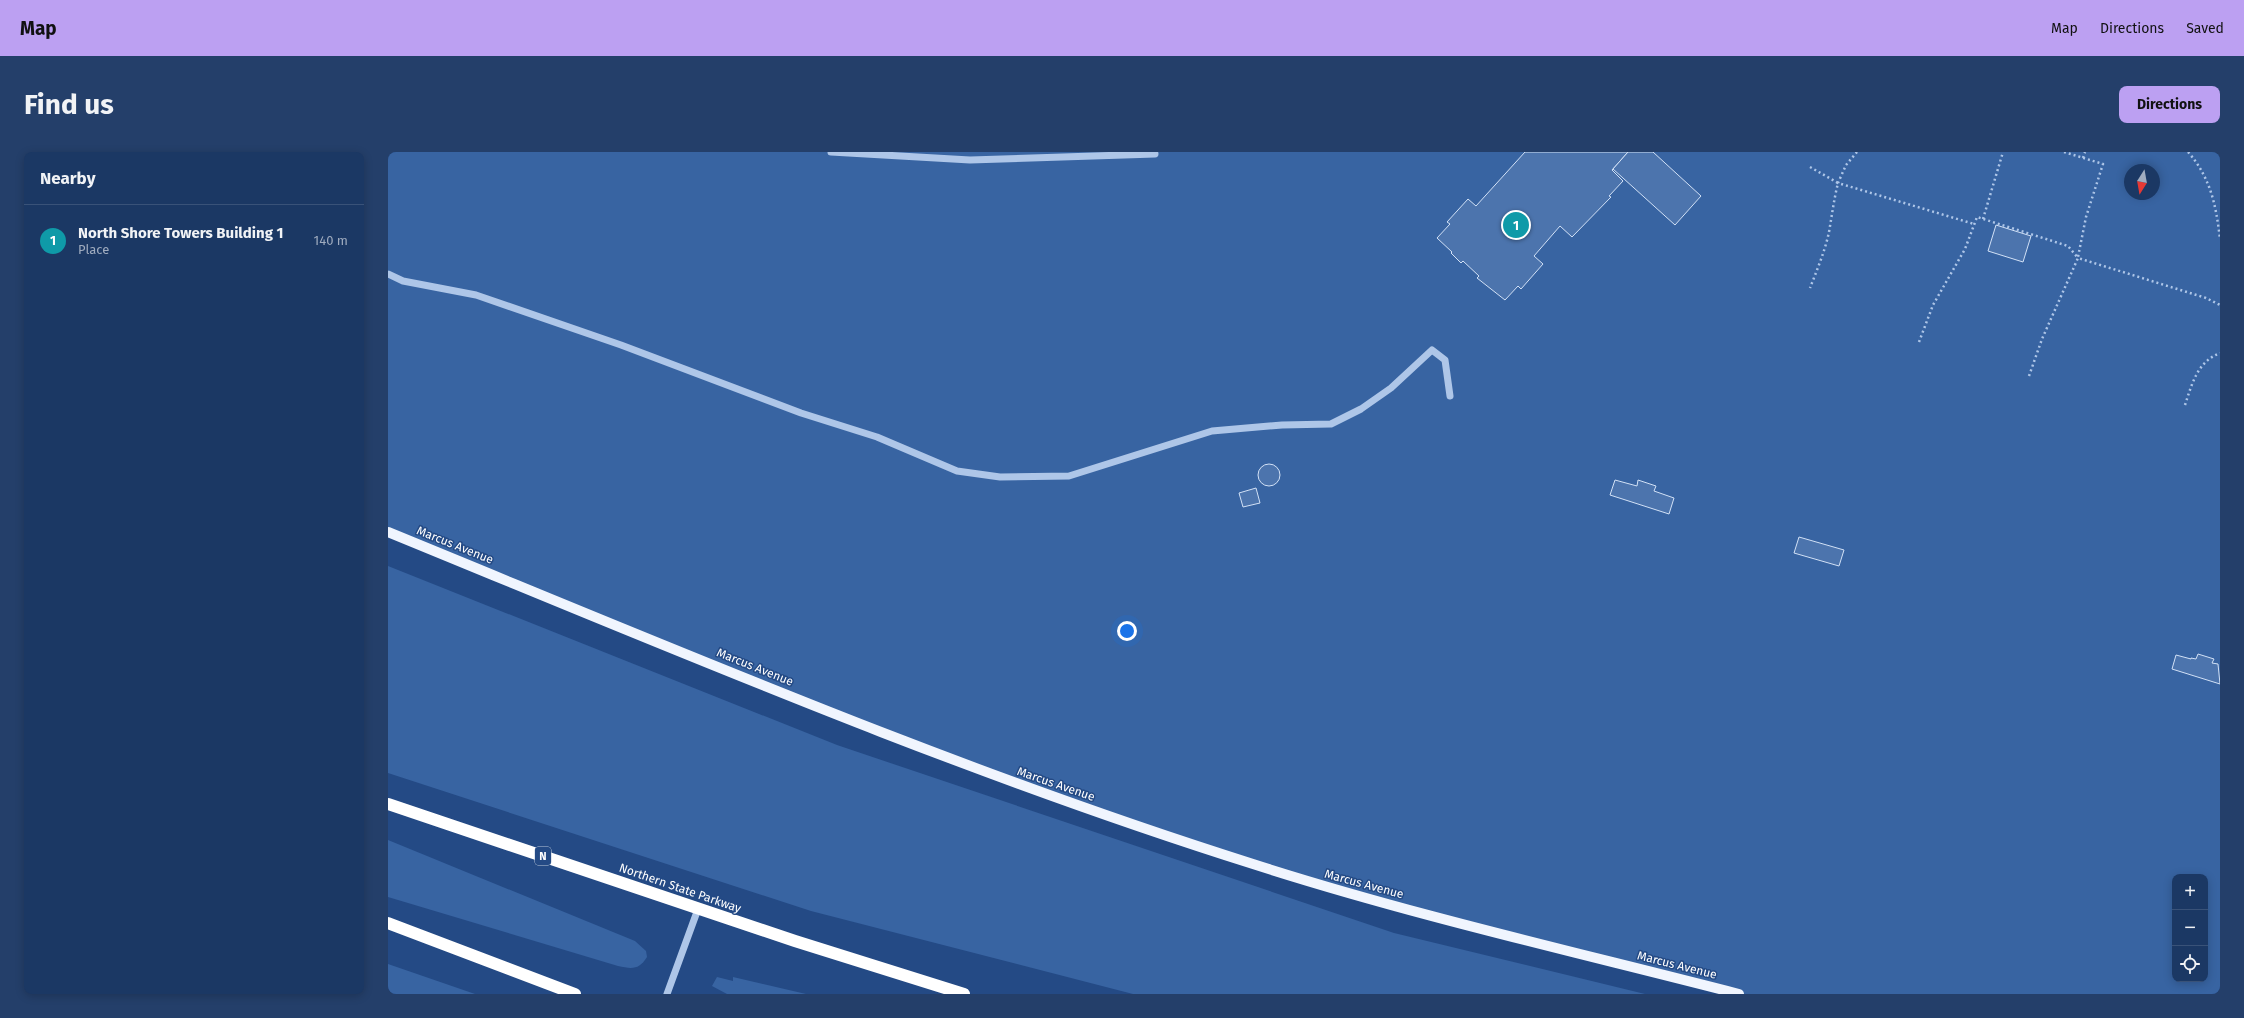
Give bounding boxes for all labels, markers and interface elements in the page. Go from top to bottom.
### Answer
text: Map [20,17,57,40]
text: Map [2051,20,2078,37]
text: Directions [2100,20,2164,37]
text: Saved [2186,20,2224,37]
button: Directions [2119,86,2220,123]
text: Find us [24,88,114,121]
north arrow [2124,164,2160,200]
text: Nearby [40,168,95,189]
pin: 1 [1503,210,1529,240]
text: North Shore Towers Building 1 [78,224,283,242]
text: 1 [50,233,56,248]
text: 140 m [314,233,348,248]
text: Place [78,242,109,257]
street label: Marcus Avenue [415,523,495,567]
your location [1117,621,1137,641]
street label: Marcus Avenue [715,645,795,689]
street label: Marcus Avenue [1015,764,1097,804]
road number: N [535,847,551,865]
street label: Northern State Parkway [617,861,743,916]
street label: Marcus Avenue [1323,867,1405,901]
map controls [2172,874,2208,982]
button: + [2172,874,2208,910]
button: − [2172,910,2208,946]
button: locate [2172,946,2208,982]
street label: Marcus Avenue [1636,948,1718,982]

